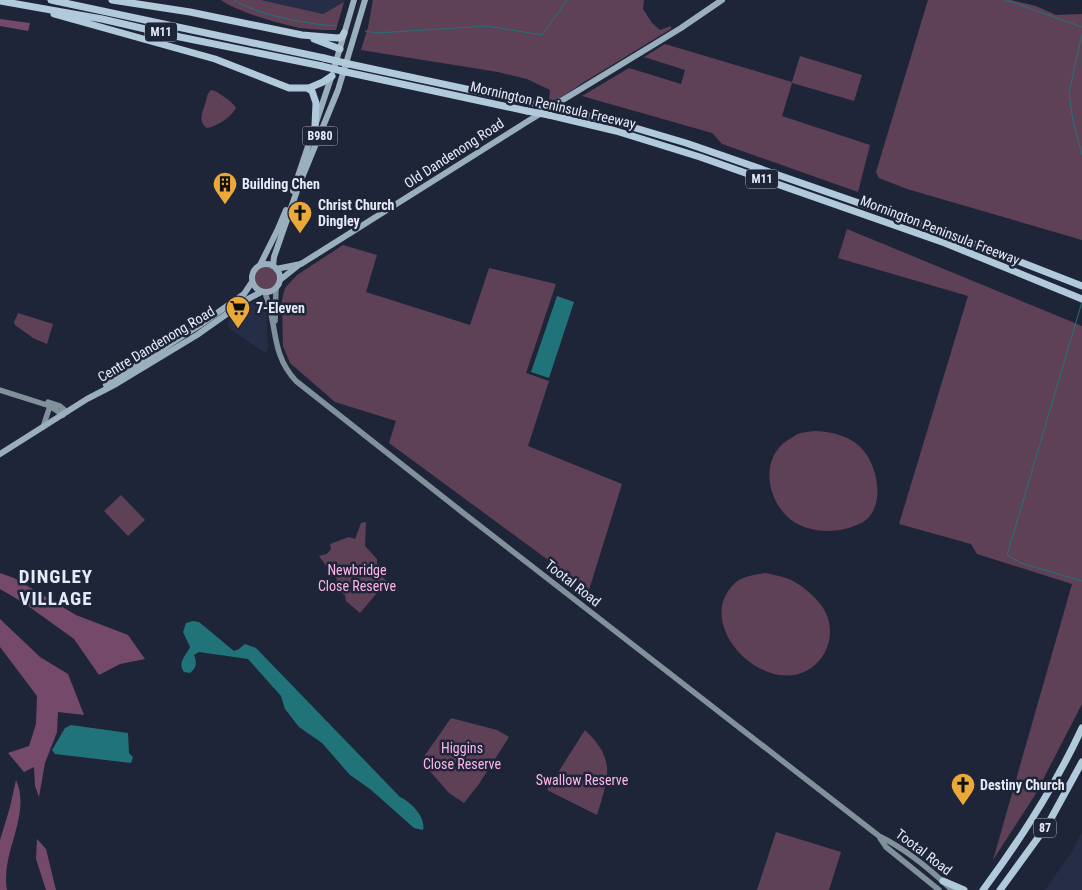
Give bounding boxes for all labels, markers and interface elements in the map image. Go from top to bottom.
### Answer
road number: M11 [145,22,177,42]
street label: Mornington Peninsula Freeway [469,78,637,132]
street label: Old Dandenong Road [401,115,507,191]
road number: B980 [302,126,338,146]
road number: M11 [746,170,778,188]
building icon: Building Chen [212,171,238,205]
place label: Building Chen [242,176,320,192]
street label: Mornington Peninsula Freeway [858,192,1022,268]
place label: Christ Church Dingley [318,197,395,229]
church icon: Christ Church Dingley [287,200,313,234]
supermarket icon: 7-Eleven [225,295,251,329]
place label: 7-Eleven [256,300,305,316]
street label: Centre Dandenong Road [95,303,217,385]
street label: Tootal Road [542,556,604,610]
park label: Newbridge Close Reserve [318,562,396,594]
district label: DINGLEY VILLAGE [19,565,93,610]
park label: Higgins Close Reserve [423,740,501,772]
park label: Swallow Reserve [536,772,629,788]
church icon: Destiny Church [950,772,976,806]
place label: Destiny Church [980,777,1065,793]
road number: 87 [1034,818,1056,838]
street label: Tootal Road [893,826,955,878]

